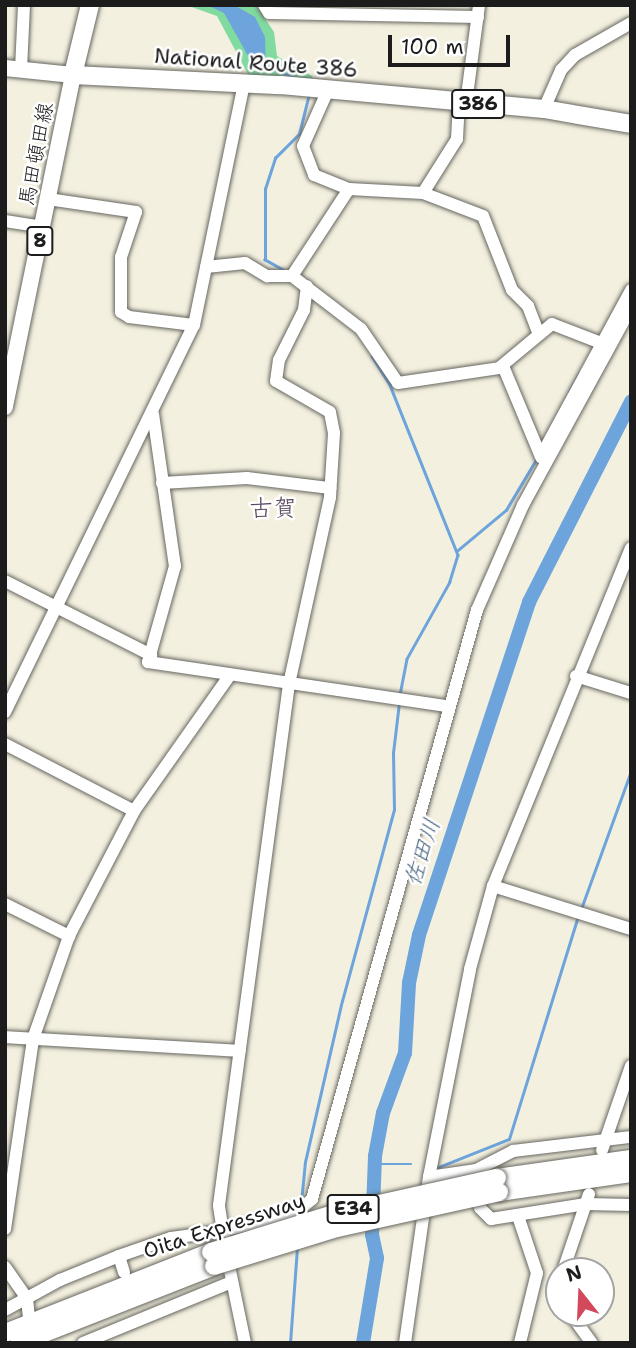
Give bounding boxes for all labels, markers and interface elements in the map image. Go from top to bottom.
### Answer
scale bar [391,21,514,65]
text: 100 m [401,33,464,61]
street label: National Route 386 [153,43,359,83]
road number: 386 [450,88,506,120]
street label: 馬田頓田線 [14,100,58,208]
road number: 8 [26,226,54,256]
district label: 古賀 [249,495,297,523]
water label: 佐田川 [398,815,446,889]
street label: Oita Expressway [140,1188,308,1264]
road number: E34 [325,1194,381,1224]
north arrow [545,1257,615,1327]
text: N [563,1259,585,1288]

